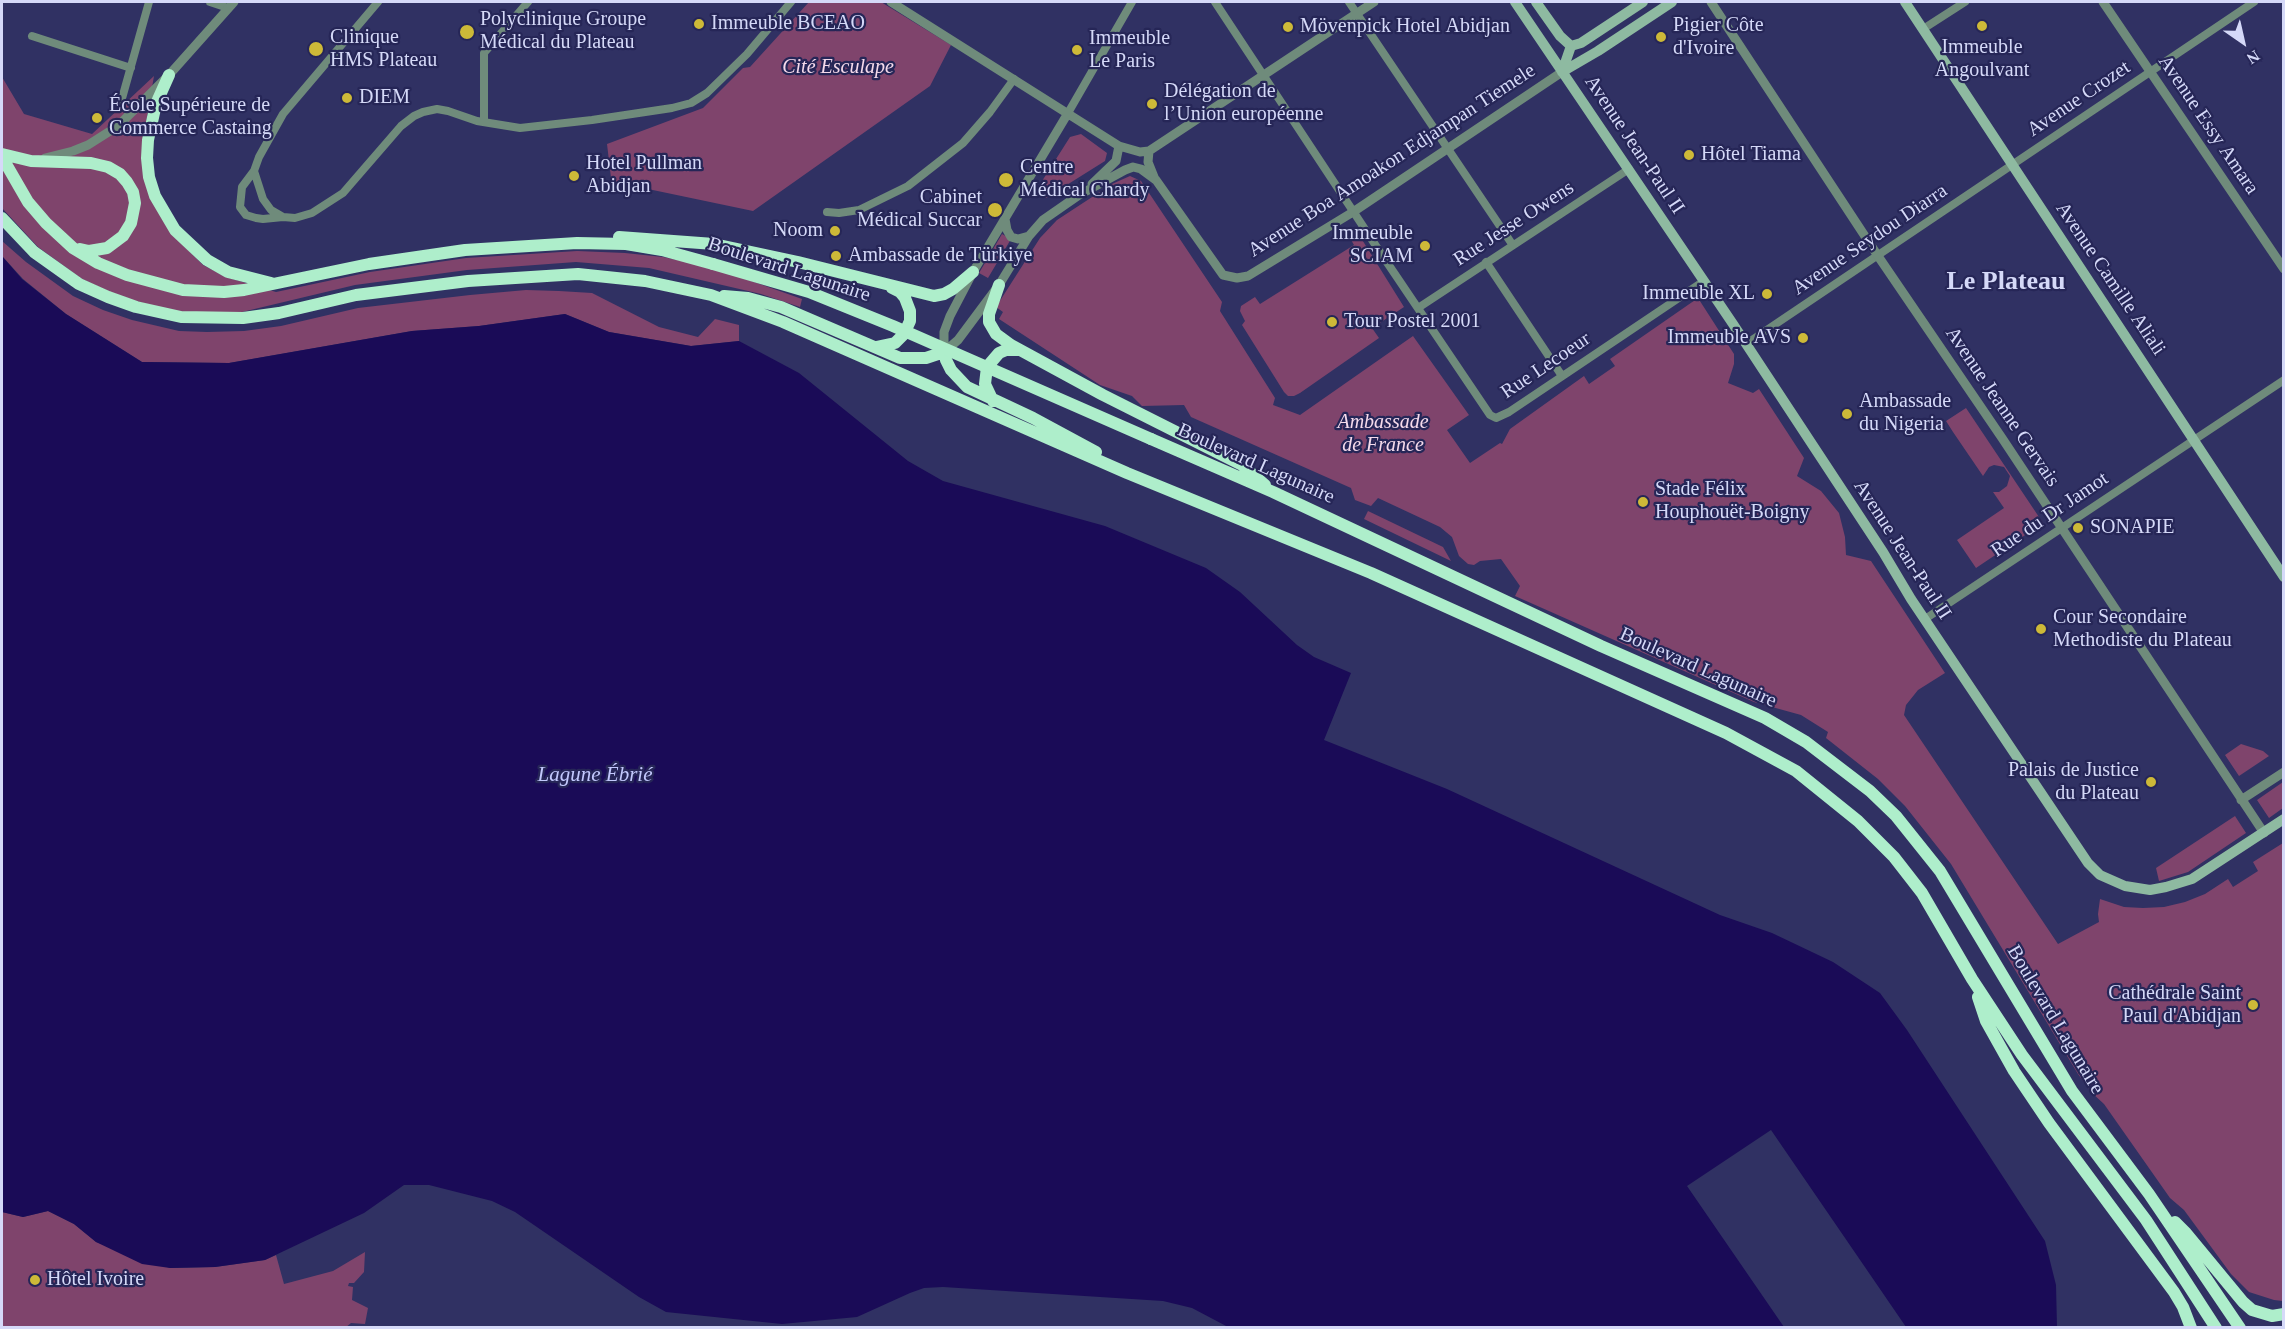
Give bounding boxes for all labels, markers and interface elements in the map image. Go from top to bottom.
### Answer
place label: Polyclinique Groupe Médical du Plateau [480,8,646,55]
place label: Immeuble BCEAO [711,12,865,36]
north arrow [2213,12,2273,72]
place label: Pigier Côte d'Ivoire [1673,14,1764,61]
place label: Mövenpick Hotel Abidjan [1300,15,1510,39]
marker: Immeuble BCEAO [692,17,706,31]
marker: Immeuble Angoulvant [1975,19,1989,33]
marker: Mövenpick Hotel Abidjan [1281,20,1295,34]
marker: Polyclinique Groupe Médical du Plateau [458,23,476,41]
place label: Clinique HMS Plateau [330,26,437,73]
place label: Immeuble Le Paris [1089,27,1170,74]
marker: Pigier Côte d'Ivoire [1654,30,1668,44]
place label: Immeuble Angoulvant [1935,36,2029,83]
marker: Clinique HMS Plateau [307,40,325,58]
marker: Immeuble Le Paris [1070,43,1084,57]
text: N [2244,47,2263,68]
street label: Avenue Essy Amara [2153,51,2263,199]
park label: Cité Esculape [782,56,894,80]
street label: Avenue Crozet [2023,56,2135,142]
street label: Avenue Boa Amoakon Edjampan Tiemele [1244,59,1540,263]
street label: Avenue Jean-Paul II [1579,71,1689,219]
place label: Délégation de l’Union européenne [1164,80,1323,127]
place label: DIEM [359,86,410,110]
marker: DIEM [340,91,354,105]
place label: École Supérieure de Commerce Castaing [109,94,272,141]
marker: Délégation de l’Union européenne [1145,97,1159,111]
marker: École Supérieure de Commerce Castaing [90,111,104,125]
place label: Hôtel Tiama [1701,143,1801,167]
marker: Hôtel Tiama [1682,148,1696,162]
place label: Hotel Pullman Abidjan [586,152,702,199]
place label: Centre Médical Chardy [1020,156,1149,203]
marker: Hotel Pullman Abidjan [567,169,581,183]
marker: Centre Médical Chardy [997,171,1015,189]
street label: Rue Jesse Owens [1449,176,1579,272]
street label: Avenue Seydou Diarra [1788,179,1952,301]
place label: Cabinet Médical Succar [857,186,982,233]
street label: Avenue Camille Aliali [2050,198,2170,360]
marker: Cabinet Médical Succar [986,201,1004,219]
place label: Noom [773,219,823,243]
place label: Immeuble SCIAM [1332,222,1413,269]
marker: Noom [828,224,842,238]
street label: Boulevard Lagunaire [705,232,873,308]
marker: Immeuble SCIAM [1418,239,1432,253]
place label: Ambassade de Türkiye [848,244,1032,268]
marker: Ambassade de Türkiye [829,249,843,263]
district label: Le Plateau [1946,266,2066,298]
place label: Immeuble XL [1642,282,1755,306]
marker: Immeuble XL [1760,287,1774,301]
place label: Tour Postel 2001 [1344,310,1480,334]
marker: Tour Postel 2001 [1325,315,1339,329]
street label: Avenue Jeanne Gervais [1940,323,2064,491]
place label: Immeuble AVS [1667,326,1791,350]
street label: Rue Lecoeur [1497,327,1595,405]
marker: Immeuble AVS [1796,331,1810,345]
place label: Ambassade du Nigeria [1859,390,1951,437]
marker: Ambassade du Nigeria [1840,407,1854,421]
park label: Ambassade de France [1337,411,1429,458]
street label: Boulevard Lagunaire [1174,419,1338,509]
street label: Rue du Dr Jamot [1987,467,2113,563]
street label: Avenue Jean-Paul II [1848,476,1956,624]
place label: Stade Félix Houphouët-Boigny [1655,478,1809,525]
marker: Stade Félix Houphouët-Boigny [1636,495,1650,509]
place label: SONAPIE [2090,516,2174,540]
marker: SONAPIE [2071,521,2085,535]
place label: Cour Secondaire Methodiste du Plateau [2053,606,2232,653]
marker: Cour Secondaire Methodiste du Plateau [2034,622,2048,636]
street label: Boulevard Lagunaire [1616,623,1780,713]
place label: Palais de Justice du Plateau [2008,759,2139,806]
water label: Lagune Ébrié [538,762,652,788]
marker: Palais de Justice du Plateau [2144,775,2158,789]
street label: Boulevard Lagunaire [2001,941,2109,1099]
place label: Cathédrale Saint Paul d'Abidjan [2108,982,2241,1029]
marker: Cathédrale Saint Paul d'Abidjan [2246,998,2260,1012]
place label: Hôtel Ivoire [47,1268,144,1292]
marker: Hôtel Ivoire [28,1273,42,1287]

